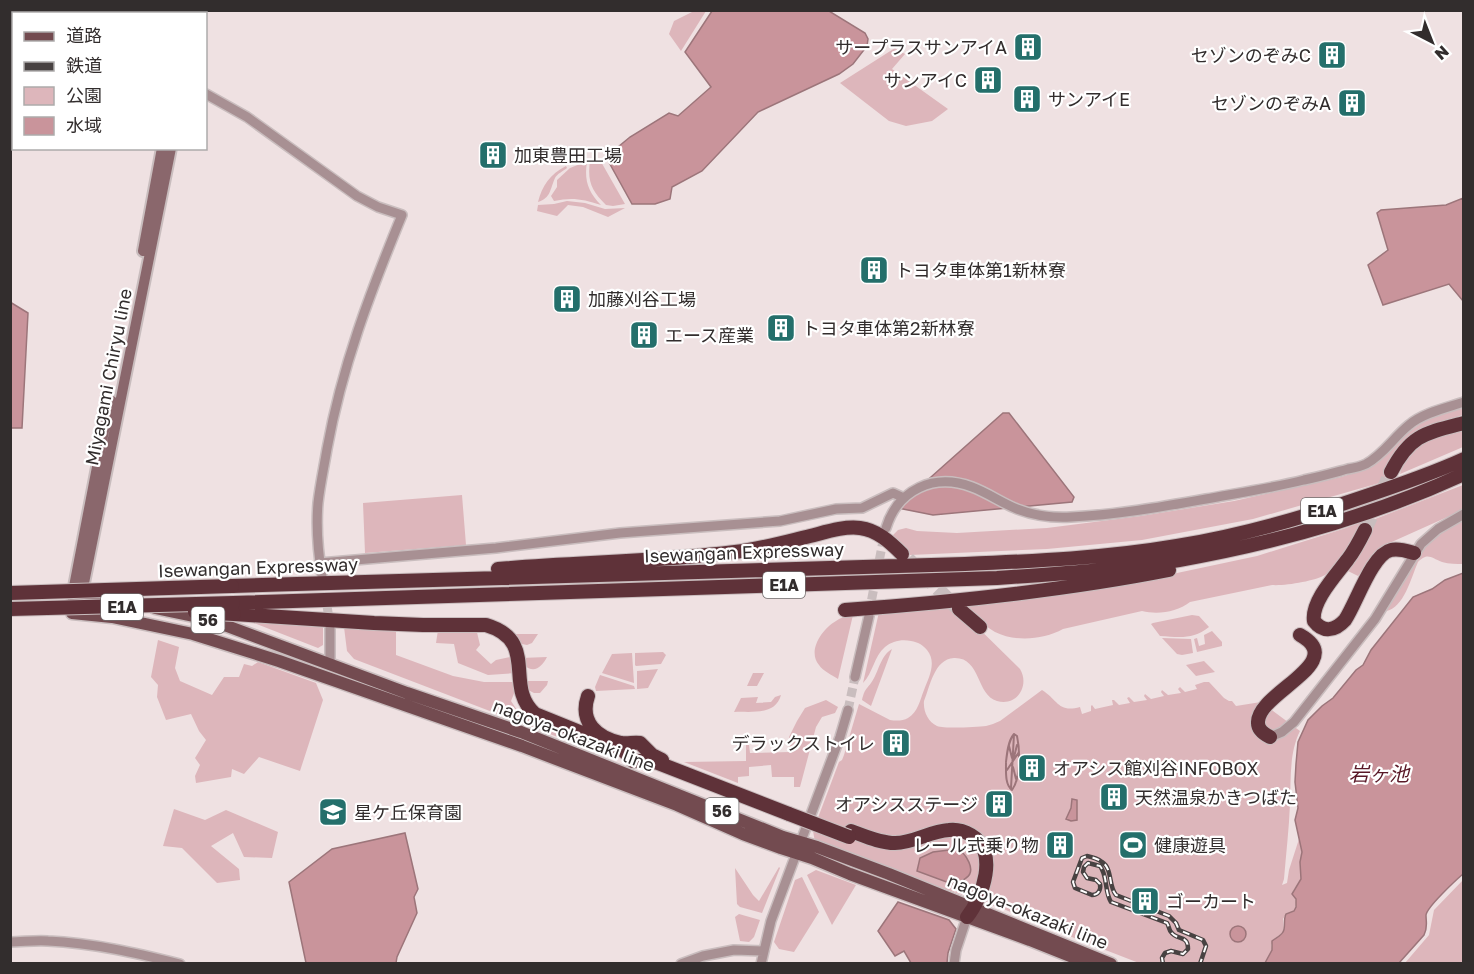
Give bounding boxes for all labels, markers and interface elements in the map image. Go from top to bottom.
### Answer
legend [12,12,207,150]
north arrow [1402,12,1462,72]
text: 道路 [66,24,102,46]
building icon: サープラスサンアイA [1012,31,1044,63]
place label: サープラスサンアイA [835,36,1007,58]
building icon: セゾンのぞみC [1316,39,1348,71]
text: N [1431,42,1453,65]
place label: セゾンのぞみC [1191,44,1311,66]
text: 鉄道 [66,54,102,76]
building icon: サンアイC [972,64,1004,96]
place label: サンアイC [884,69,967,91]
building icon: サンアイE [1011,83,1043,115]
text: 公園 [66,84,102,106]
building icon: セゾンのぞみA [1336,87,1368,119]
place label: サンアイE [1048,88,1130,110]
place label: セゾンのぞみA [1211,92,1331,114]
text: 水域 [66,114,102,136]
building icon: 加東豊田工場 [477,139,509,171]
place label: 加東豊田工場 [514,144,622,166]
building icon: トヨタ車体第1新林寮 [858,254,890,286]
place label: トヨタ車体第1新林寮 [895,259,1066,281]
building icon: 加藤刈谷工場 [551,283,583,315]
street label: Miyagami Chiryu line [80,287,136,467]
place label: 加藤刈谷工場 [588,288,696,310]
building icon: トヨタ車体第2新林寮 [765,312,797,344]
place label: トヨタ車体第2新林寮 [802,317,974,339]
building icon: エース産業 [628,319,660,351]
place label: エース産業 [665,324,754,346]
road number: E1A [1301,498,1343,524]
street label: Isewangan Expressway [644,538,844,566]
street label: Isewangan Expressway [158,553,358,581]
road number: E1A [763,572,805,598]
road number: E1A [101,594,143,620]
road number: 56 [192,607,224,633]
street label: nagoya-okazaki line [490,694,658,776]
building icon: デラックストイレ [880,727,912,759]
place label: デラックストイレ [732,732,875,754]
building icon: オアシス館刈谷INFOBOX [1016,752,1048,784]
place label: オアシス館刈谷INFOBOX [1053,757,1258,779]
water label: 岩ヶ池 [1349,761,1411,785]
building icon: 天然温泉かきつばた [1098,781,1130,813]
place label: 天然温泉かきつばた [1135,786,1297,808]
building icon: オアシスステージ [983,788,1015,820]
place label: オアシスステージ [835,793,978,815]
school or university icon: 星ケ丘保育園 [317,796,349,828]
road number: 56 [706,798,738,824]
place label: 星ケ丘保育園 [354,801,462,823]
building icon: レール式乗り物 [1044,829,1076,861]
sports icon: 健康遊具 [1117,829,1149,861]
place label: レール式乗り物 [913,834,1039,856]
place label: 健康遊具 [1154,834,1226,856]
street label: nagoya-okazaki line [945,869,1111,953]
building icon: ゴーカート [1129,885,1161,917]
place label: ゴーカート [1166,890,1256,912]

